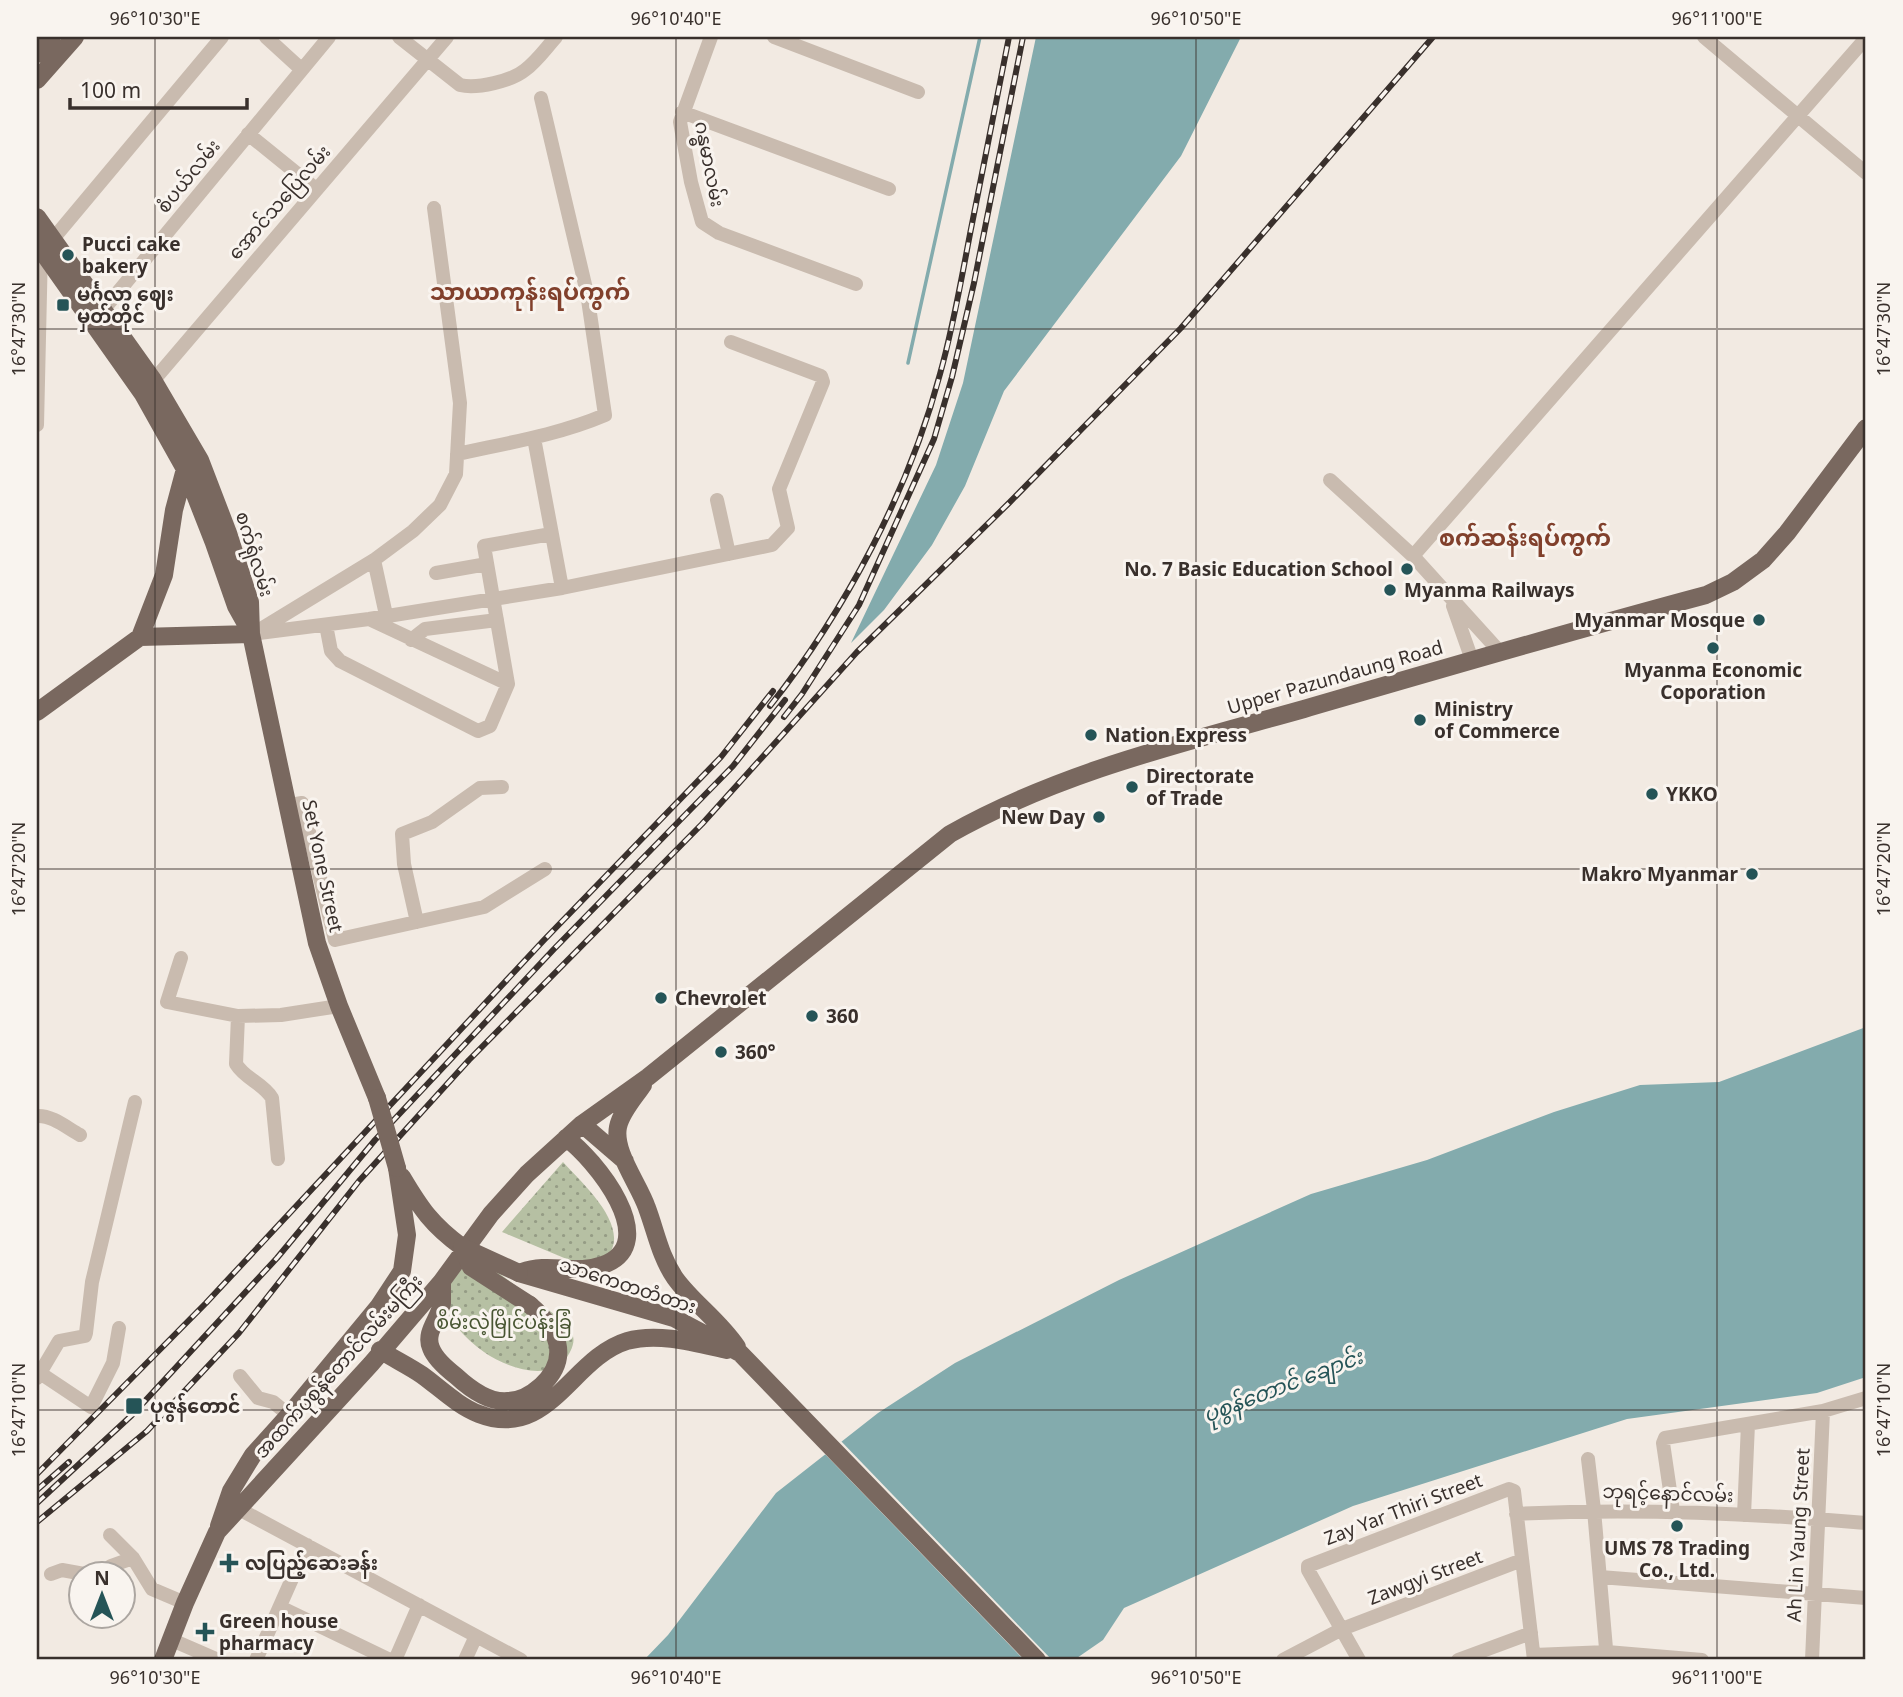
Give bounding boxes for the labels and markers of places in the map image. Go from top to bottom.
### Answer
place label: Pucci cake bakery [82,231,181,279]
marker: Pucci cake bakery [60,247,76,263]
place label: မင်္ဂလာ ဈေး မှတ်တိုင် [77,281,174,332]
marker: မင်္ဂလာ ဈေး မှတ်တိုင် [55,297,71,313]
place label: No. 7 Basic Education School [1124,556,1393,582]
marker: No. 7 Basic Education School [1399,561,1415,577]
place label: Myanma Railways [1404,577,1575,603]
marker: Myanma Railways [1382,582,1398,598]
place label: Myanmar Mosque [1574,607,1745,633]
marker: Myanmar Mosque [1751,612,1767,628]
marker: Myanma Economic Coporation [1705,640,1721,656]
place label: Myanma Economic Coporation [1624,657,1802,705]
place label: Ministry of Commerce [1434,696,1560,744]
marker: Ministry of Commerce [1412,712,1428,728]
place label: Nation Express [1105,722,1247,748]
marker: Nation Express [1083,727,1099,743]
place label: Directorate of Trade [1146,763,1254,811]
marker: Directorate of Trade [1124,779,1140,795]
place label: YKKO [1666,781,1718,807]
marker: YKKO [1644,786,1660,802]
place label: New Day [1001,804,1085,830]
marker: New Day [1091,809,1107,825]
place label: Makro Myanmar [1581,861,1739,887]
marker: Makro Myanmar [1744,866,1760,882]
place label: Chevrolet [675,985,767,1011]
marker: Chevrolet [653,990,669,1006]
place label: 360 [826,1003,859,1029]
marker: 360 [804,1008,820,1024]
place label: 360° [735,1039,776,1065]
marker: 360° [713,1044,729,1060]
place label: ပုဇွန်တောင် [150,1393,241,1422]
marker: ပုဇွန်တောင် [124,1396,144,1416]
marker: UMS 78 Trading Co., Ltd. [1669,1518,1685,1534]
place label: UMS 78 Trading Co., Ltd. [1604,1535,1750,1583]
place label: လပြည့်ဆေးခန်း [245,1550,378,1579]
marker: လပြည့်ဆေးခန်း [219,1553,239,1573]
place label: Green house pharmacy [219,1608,338,1656]
marker: Green house pharmacy [197,1624,213,1640]

